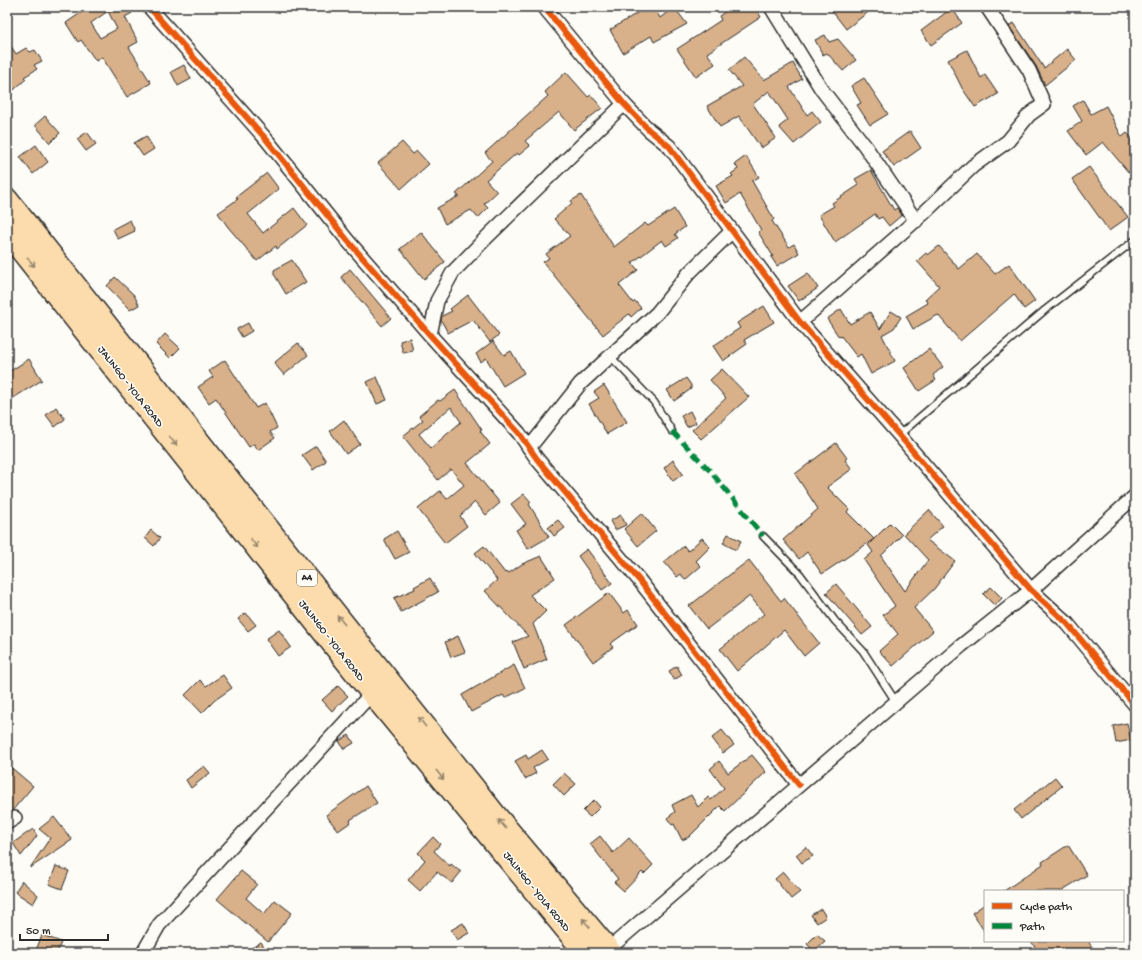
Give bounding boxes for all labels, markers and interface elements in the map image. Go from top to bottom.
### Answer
one-way arrow [27,257,36,268]
street label: JALINGO - YOLA ROAD [95,344,166,430]
one-way arrow [168,436,177,447]
one-way arrow [249,537,258,548]
road number: A4 [297,570,317,586]
street label: JALINGO - YOLA ROAD [296,598,367,684]
one-way arrow [336,614,345,625]
one-way arrow [417,716,426,727]
one-way arrow [436,770,445,781]
one-way arrow [498,818,507,829]
street label: JALINGO - YOLA ROAD [500,850,572,935]
legend [984,890,1124,942]
text: Cycle path [1020,901,1073,915]
scale bar [20,916,108,942]
one-way arrow [582,918,591,928]
text: Path [1019,921,1045,935]
text: 50 m [26,925,51,939]

